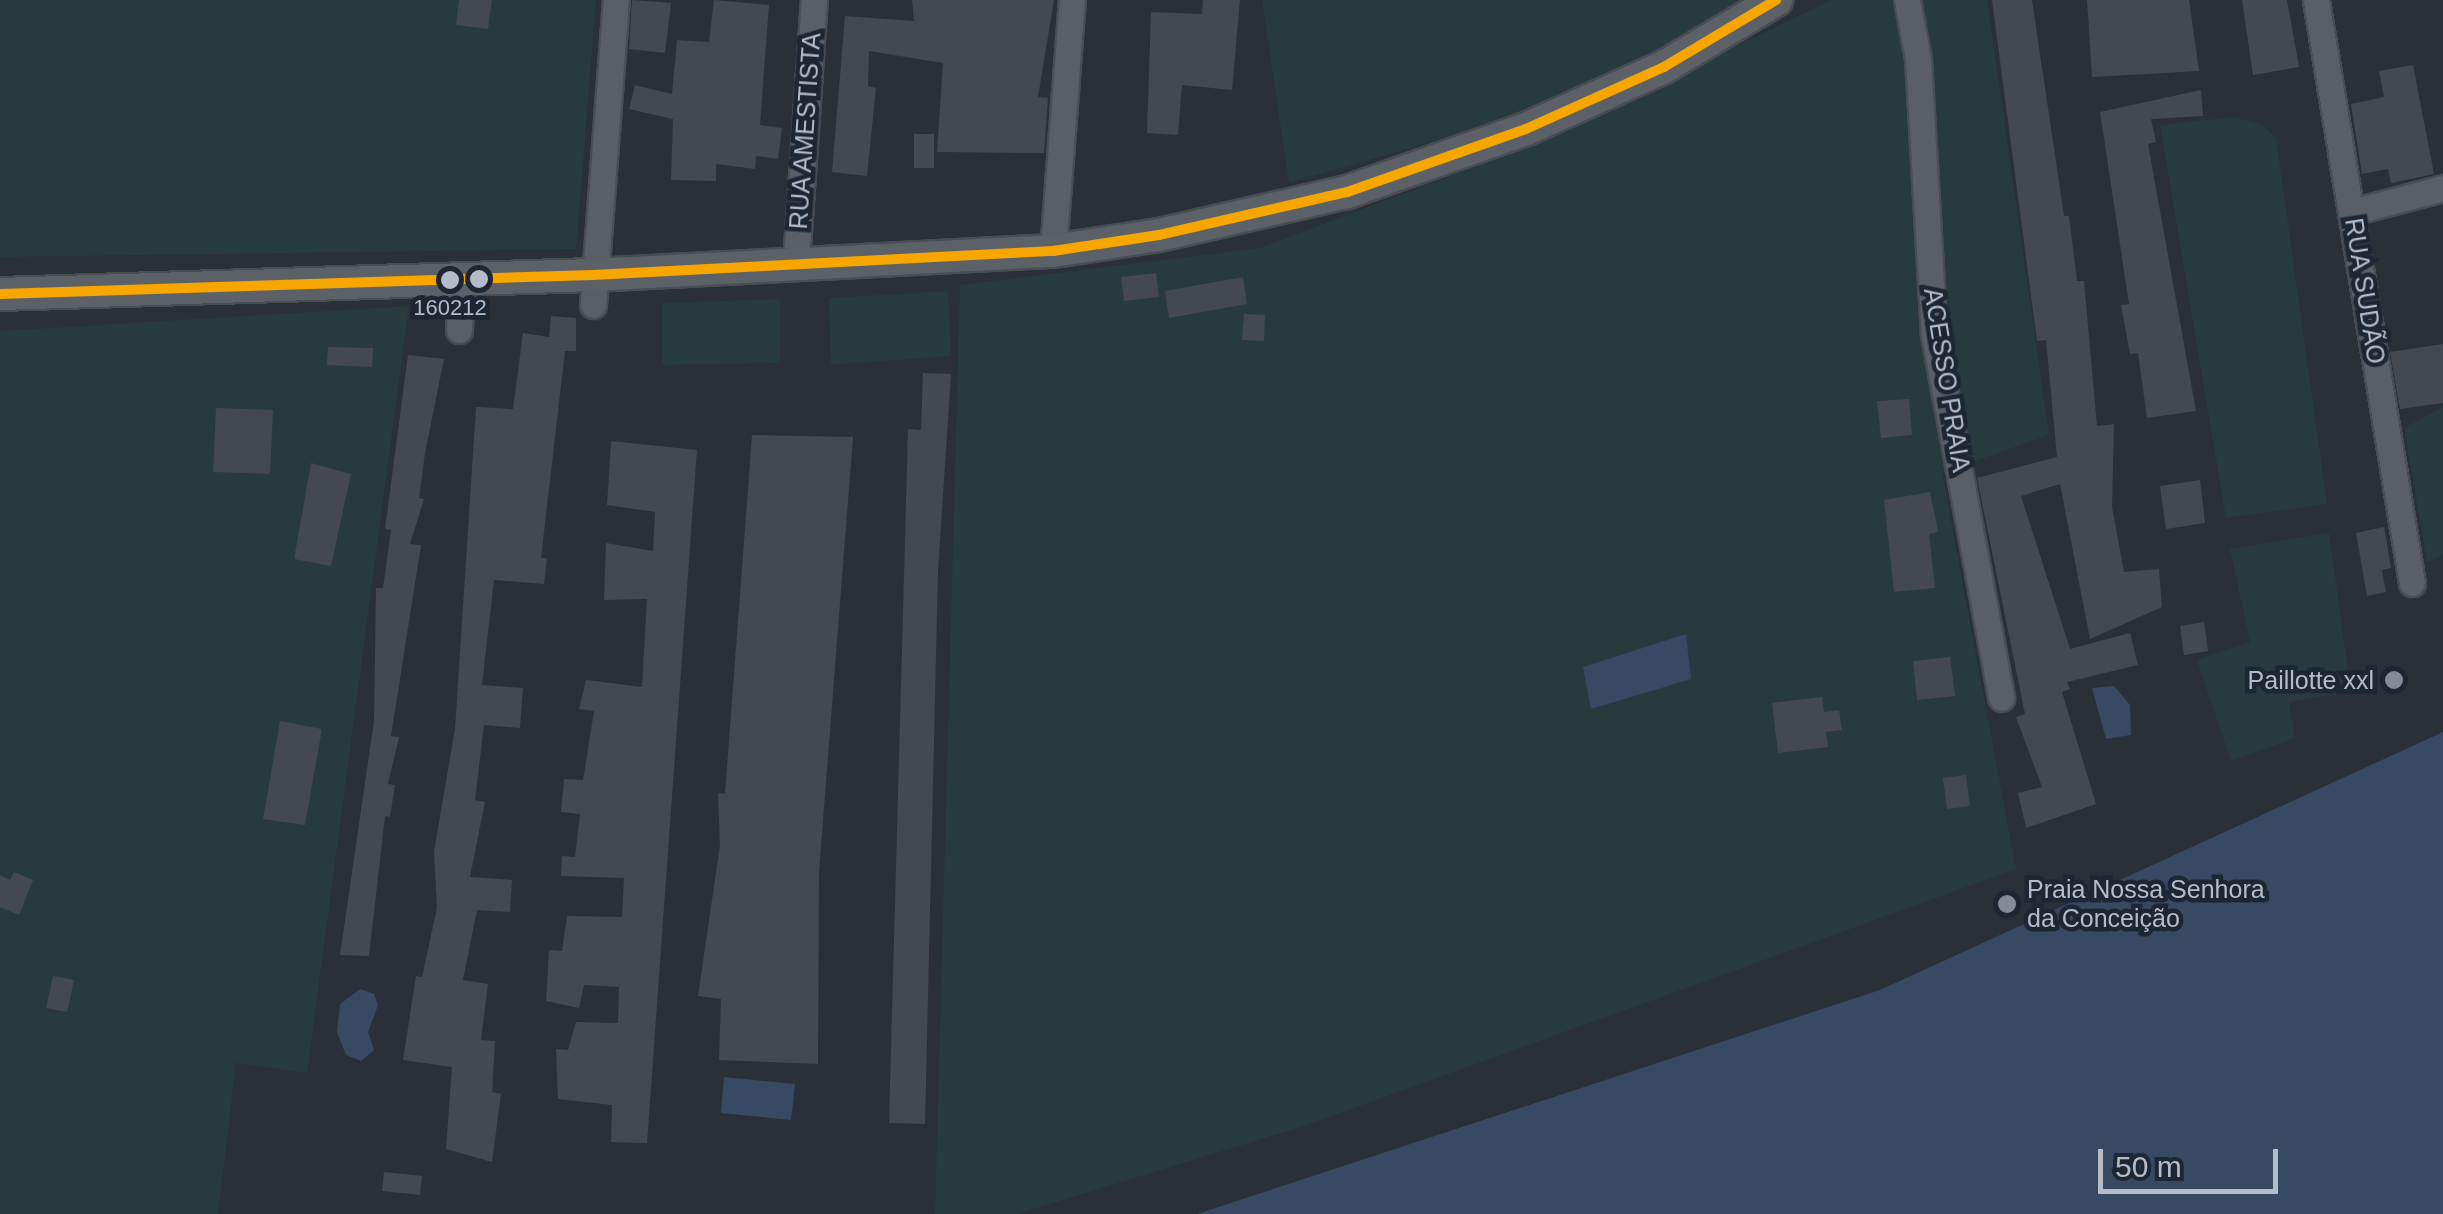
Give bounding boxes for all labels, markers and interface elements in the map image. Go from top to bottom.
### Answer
street label: RUA AMESTISTA [783,30,827,232]
street label: RUA SUDÃO [2339,215,2391,367]
unlabelled marker [469,269,489,289]
marker: 160212 [440,270,460,290]
street label: ACESSO PRAIA [1918,286,1976,474]
place label: 160212 [413,295,487,321]
place label: Paillotte xxl [2248,665,2374,695]
marker: Paillotte xxl [2383,669,2405,691]
place label: Praia Nossa Senhora da Conceição [2027,875,2265,934]
marker: Praia Nossa Senhora da Conceição [1996,893,2018,915]
scale bar [2103,1129,2283,1191]
text: 50 m [2115,1150,2182,1183]

